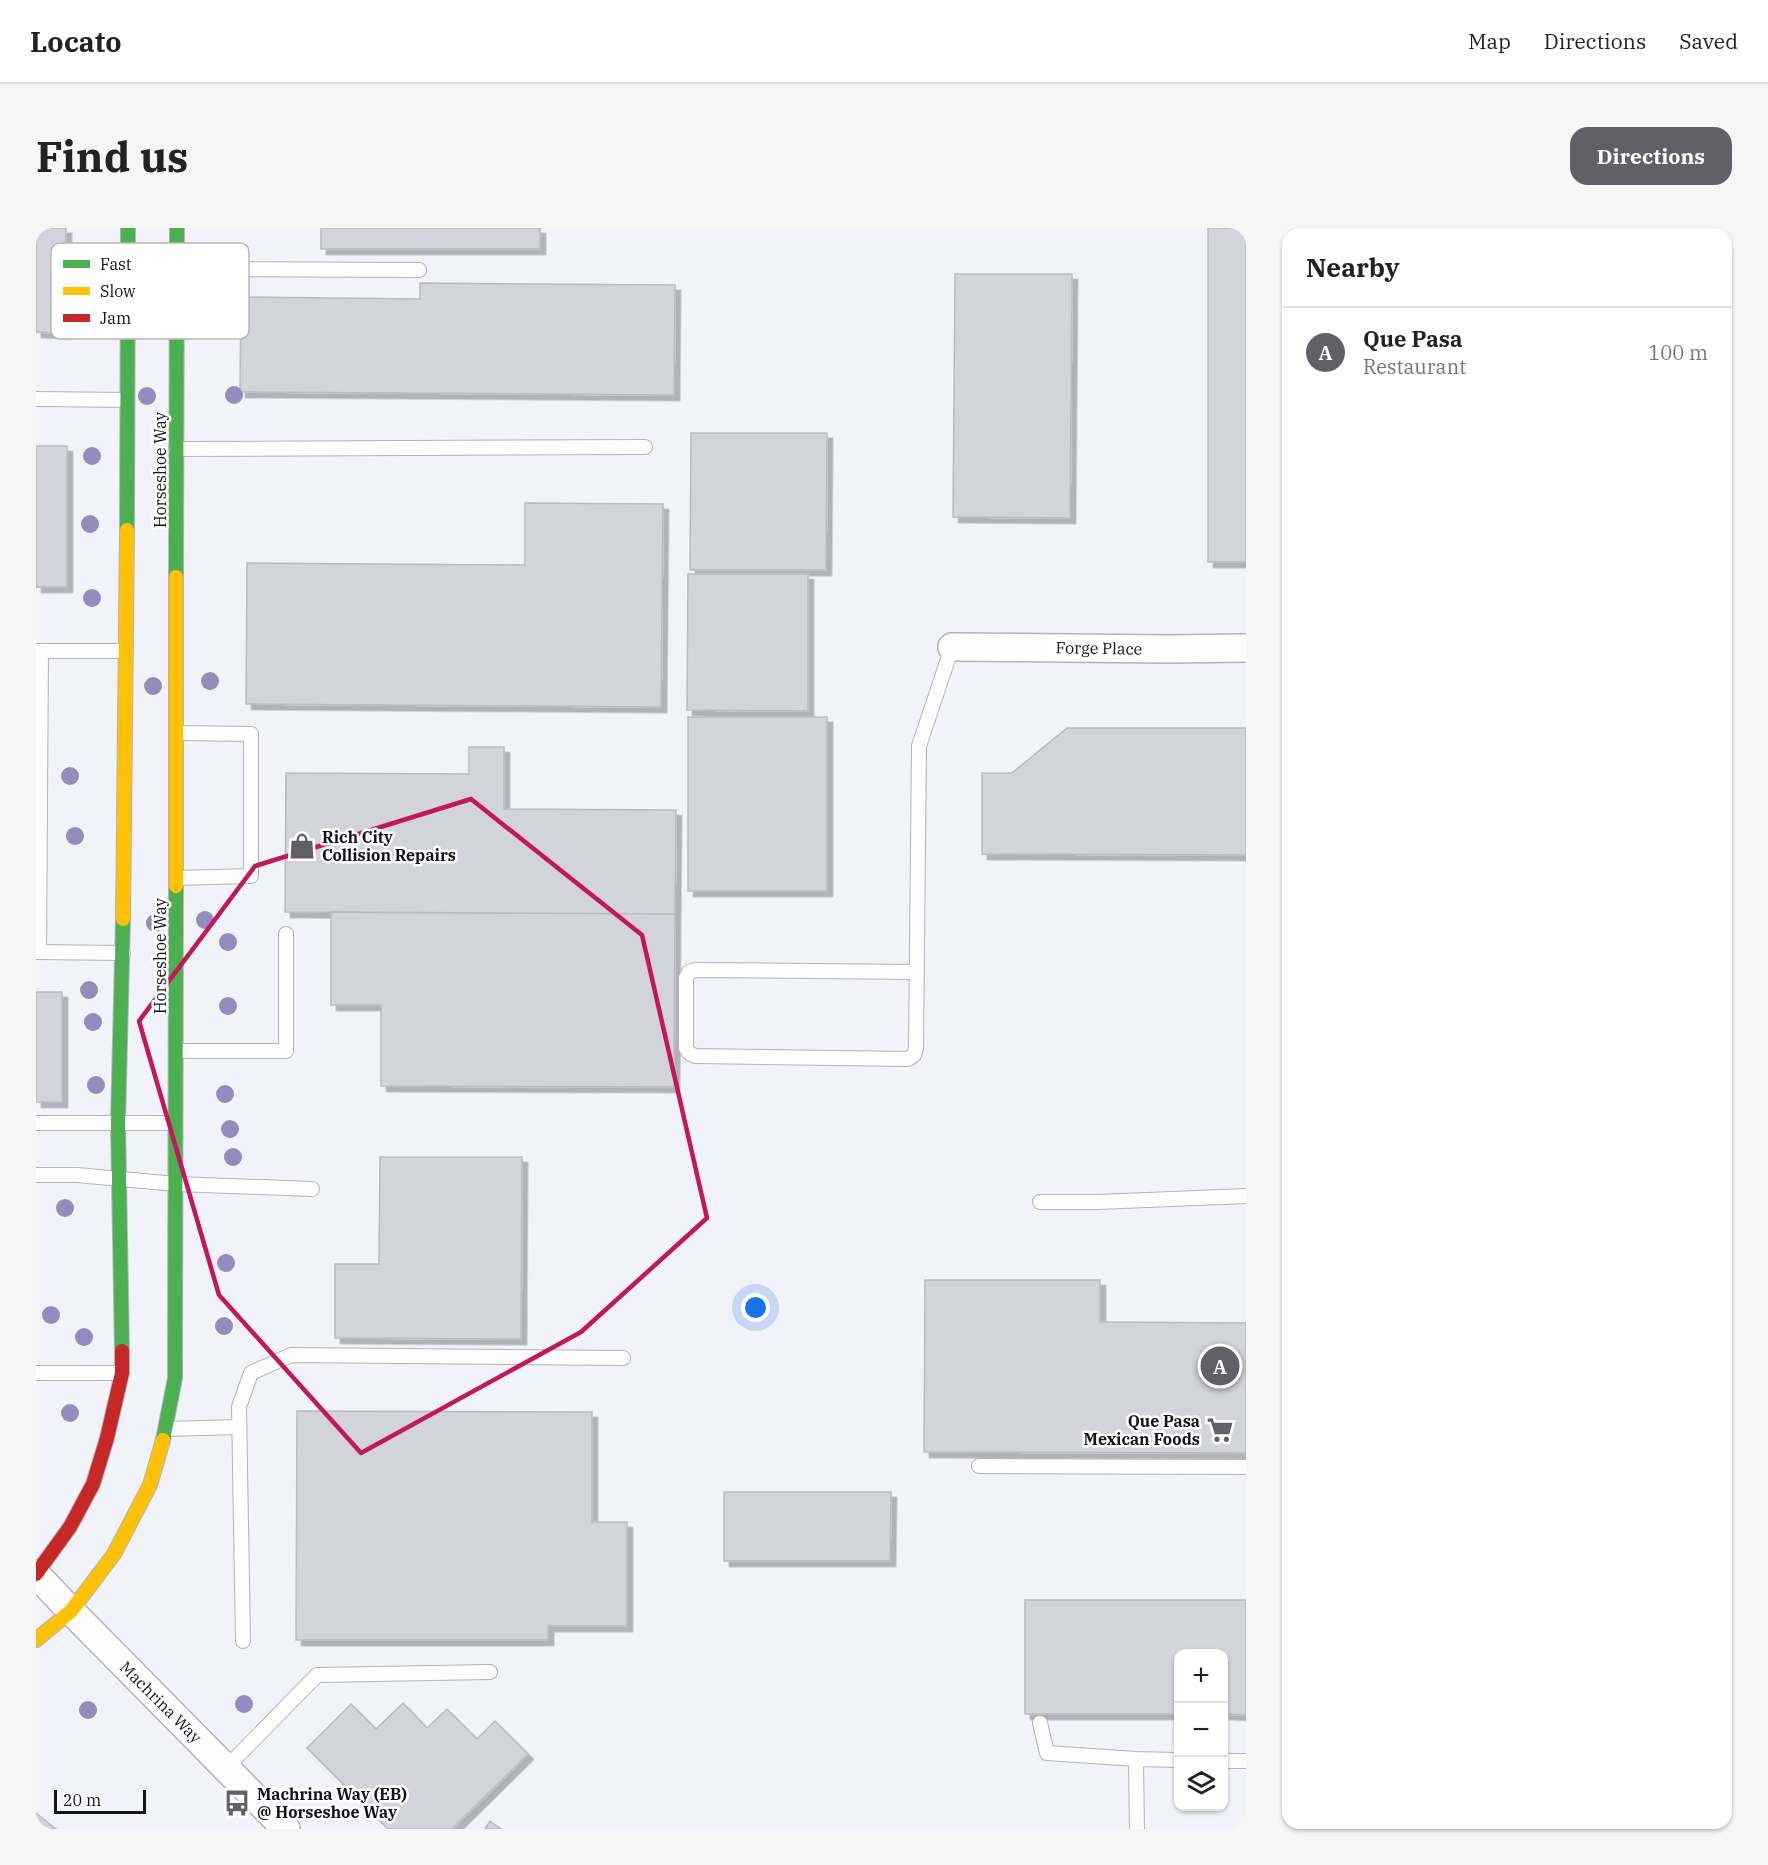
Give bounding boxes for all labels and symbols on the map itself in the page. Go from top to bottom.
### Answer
legend [51,243,249,339]
text: Fast [100,254,132,274]
text: Slow [100,281,136,301]
text: Jam [100,308,131,328]
street label: Horseshoe Way [150,412,170,528]
street label: Forge Place [1056,637,1142,659]
place label: Rich City Collision Repairs [322,827,456,865]
shop icon: Rich City Collision Repairs [287,831,317,861]
street label: Horseshoe Way [150,898,170,1014]
your location [741,1293,770,1322]
pin: A [1200,1344,1240,1388]
place label: Que Pasa Mexican Foods [1084,1411,1200,1449]
supermarket icon: Que Pasa Mexican Foods [1205,1415,1235,1445]
street label: Machrina Way [116,1657,206,1747]
place label: Machrina Way (EB) @ Horseshoe Way [257,1784,407,1822]
scale bar [54,1787,146,1814]
bus stop icon: Machrina Way (EB) @ Horseshoe Way [222,1788,252,1818]

